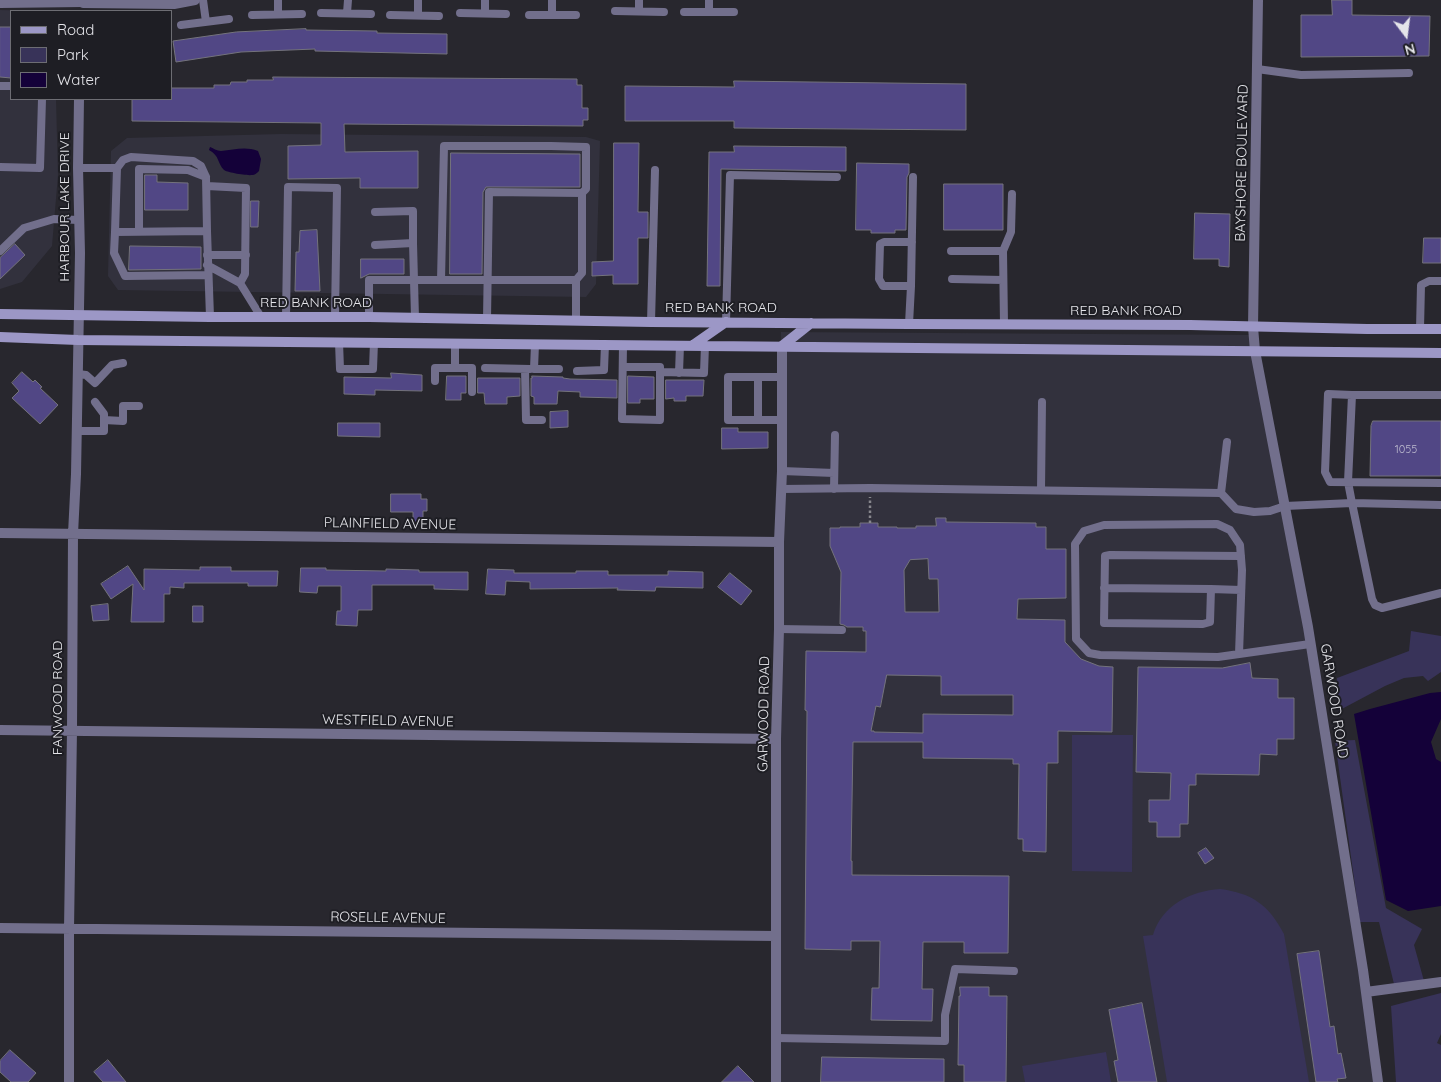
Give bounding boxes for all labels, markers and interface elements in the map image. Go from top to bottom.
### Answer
legend [10,10,172,100]
north arrow [1381,10,1431,60]
text: Road [57,20,94,39]
text: N [1403,39,1417,60]
text: Park [57,45,89,64]
text: Water [57,70,100,89]
street label: BAYSHORE BOULEVARD [1232,84,1252,242]
street label: HARBOUR LAKE DRIVE [57,132,73,282]
street label: RED BANK ROAD [260,295,372,311]
street label: RED BANK ROAD [665,300,777,316]
street label: RED BANK ROAD [1070,303,1182,319]
house number: 1055 [1395,443,1417,457]
street label: PLAINFIELD AVENUE [324,514,456,534]
street label: FANWOOD ROAD [50,641,66,755]
street label: GARWOOD ROAD [1317,642,1351,760]
street label: GARWOOD ROAD [755,656,773,772]
street label: WESTFIELD AVENUE [322,711,454,731]
street label: ROSELLE AVENUE [330,909,446,927]

